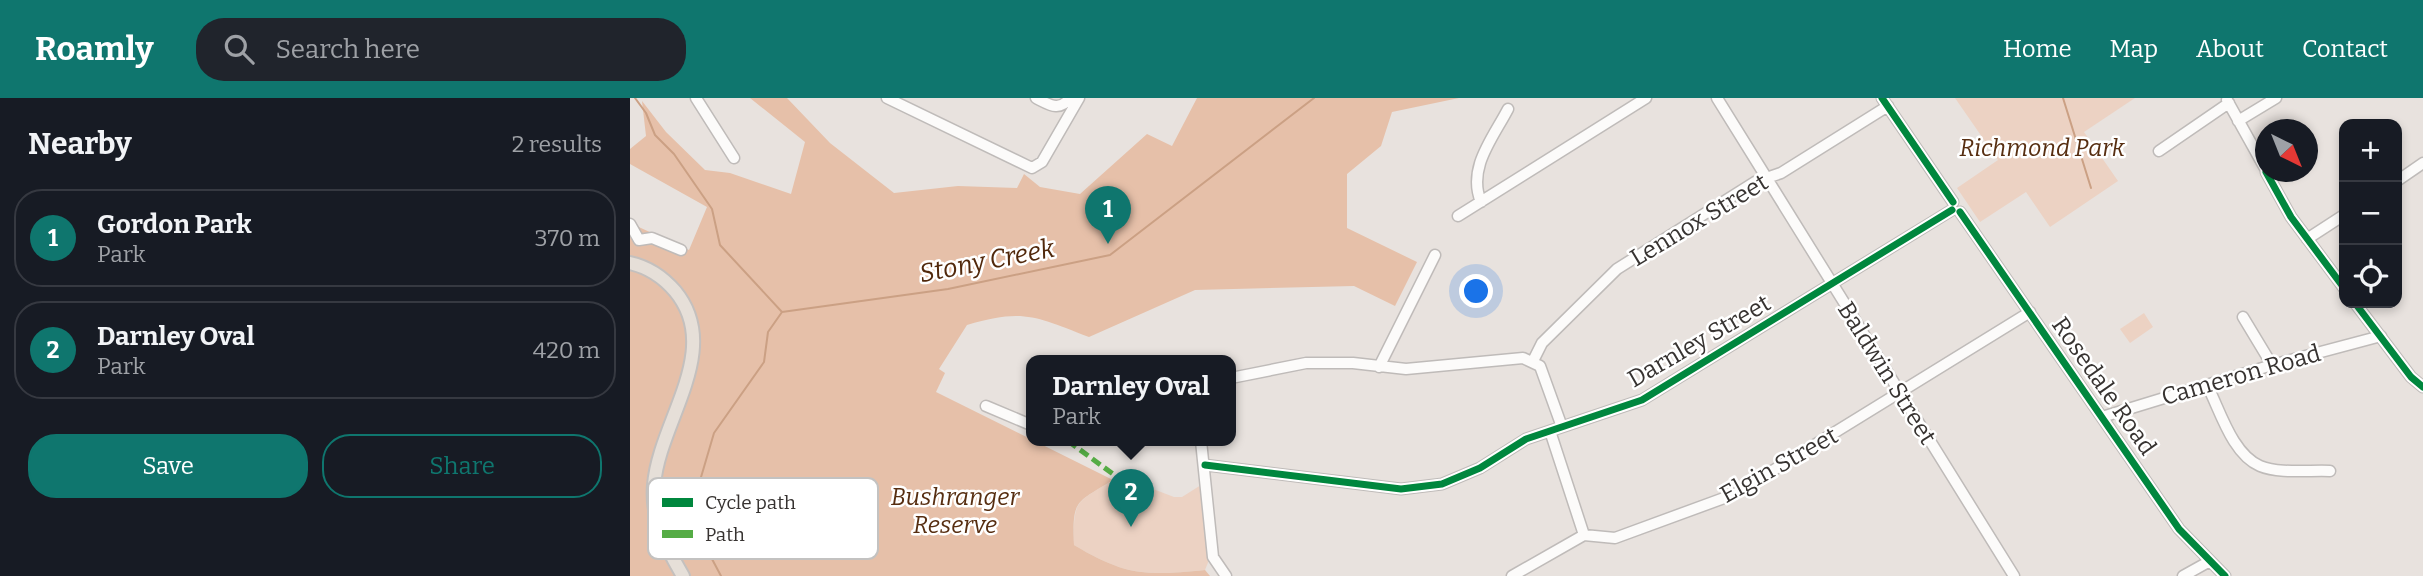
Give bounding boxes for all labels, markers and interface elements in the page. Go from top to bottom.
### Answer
search box [196,18,686,81]
text: Roamly [35,29,154,69]
icon: search [220,30,258,68]
text: Search here [276,34,420,65]
text: Home [2003,35,2072,63]
text: Map [2110,35,2158,63]
text: About [2196,35,2264,63]
text: Contact [2302,35,2388,63]
north arrow [2255,119,2318,182]
map controls [2339,119,2402,308]
button: + [2339,119,2402,182]
text: Nearby [28,126,132,162]
text: 2 results [512,130,602,158]
park label: Richmond Park [1959,134,2126,162]
street label: Lennox Street [1625,168,1773,272]
button: − [2339,182,2402,245]
pin: 1 [1085,186,1131,244]
text: Gordon Park [97,209,252,240]
text: 1 [48,224,58,252]
text: 370 m [534,224,600,252]
water label: Stony Creek [917,233,1058,289]
text: Park [97,240,146,268]
button: locate [2339,245,2402,308]
your location [1459,274,1493,308]
street label: Darnley Street [1623,289,1776,393]
street label: Baldwin Street [1832,297,1942,450]
street label: Rosedale Road [2046,312,2162,460]
text: Darnley Oval [97,321,255,352]
text: 2 [47,336,59,364]
text: 420 m [533,336,600,364]
street label: Cameron Road [2158,339,2324,411]
text: Park [97,352,146,380]
popup [1026,355,1236,446]
text: Darnley Oval [1052,371,1210,402]
text: Park [1052,402,1101,430]
street label: Elgin Street [1715,421,1843,509]
button: Save [28,434,308,498]
button: Share [322,434,602,498]
pin: 2 [1108,469,1154,527]
legend [648,478,878,559]
park label: Bushranger Reserve [891,483,1020,539]
text: Cycle path [705,491,796,514]
text: Path [705,523,745,546]

